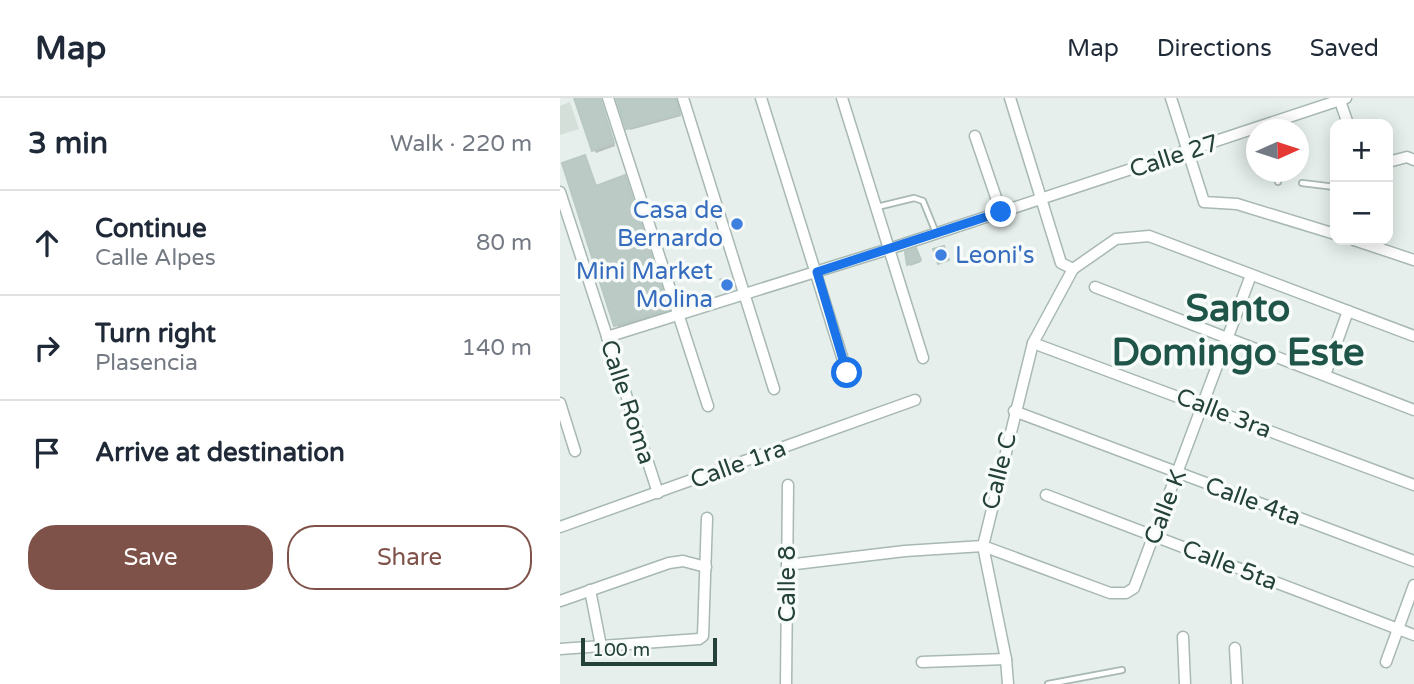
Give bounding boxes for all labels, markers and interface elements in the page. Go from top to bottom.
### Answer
text: Map [35,29,106,68]
text: Map [1067,34,1119,63]
text: Directions [1157,34,1272,63]
text: Saved [1310,34,1379,63]
north arrow [1246,119,1309,182]
map controls [1330,119,1393,245]
button: + [1330,119,1393,182]
text: 3 min [28,125,108,162]
street label: Calle 27 [1126,128,1222,184]
text: Walk · 220 m [390,130,532,158]
button: − [1330,182,1393,245]
place label: Casa de Bernardo [617,196,723,253]
route end [985,196,1016,227]
text: Continue [95,213,207,244]
marker: Casa de Bernardo [729,216,745,232]
icon: ahead [28,224,66,262]
text: 80 m [476,229,532,257]
place label: Leoni's [955,241,1034,270]
text: Calle Alpes [95,244,216,272]
marker: Leoni's [933,247,949,263]
place label: Mini Market Molina [576,257,713,314]
marker: Mini Market Molina [719,277,735,293]
district label: Santo Domingo Este [1111,286,1365,376]
text: Turn right [95,318,216,349]
icon: right [28,329,66,367]
text: 140 m [462,334,532,362]
street label: Calle Roma [594,336,661,468]
text: Plasencia [95,349,198,377]
route start [831,357,862,388]
street label: Calle 3ra [1172,382,1276,445]
street label: Calle C [976,429,1023,513]
icon: arrive [28,434,66,472]
street label: Calle 1ra [686,434,790,495]
text: Arrive at destination [95,437,345,468]
street label: Calle K [1138,466,1193,549]
street label: Calle 4ta [1201,471,1305,532]
button: Save [28,525,273,590]
button: Share [287,525,532,590]
street label: Calle 5ta [1178,534,1282,597]
street label: Calle 8 [773,545,802,623]
scale bar [581,635,718,667]
text: 100 m [592,639,650,661]

